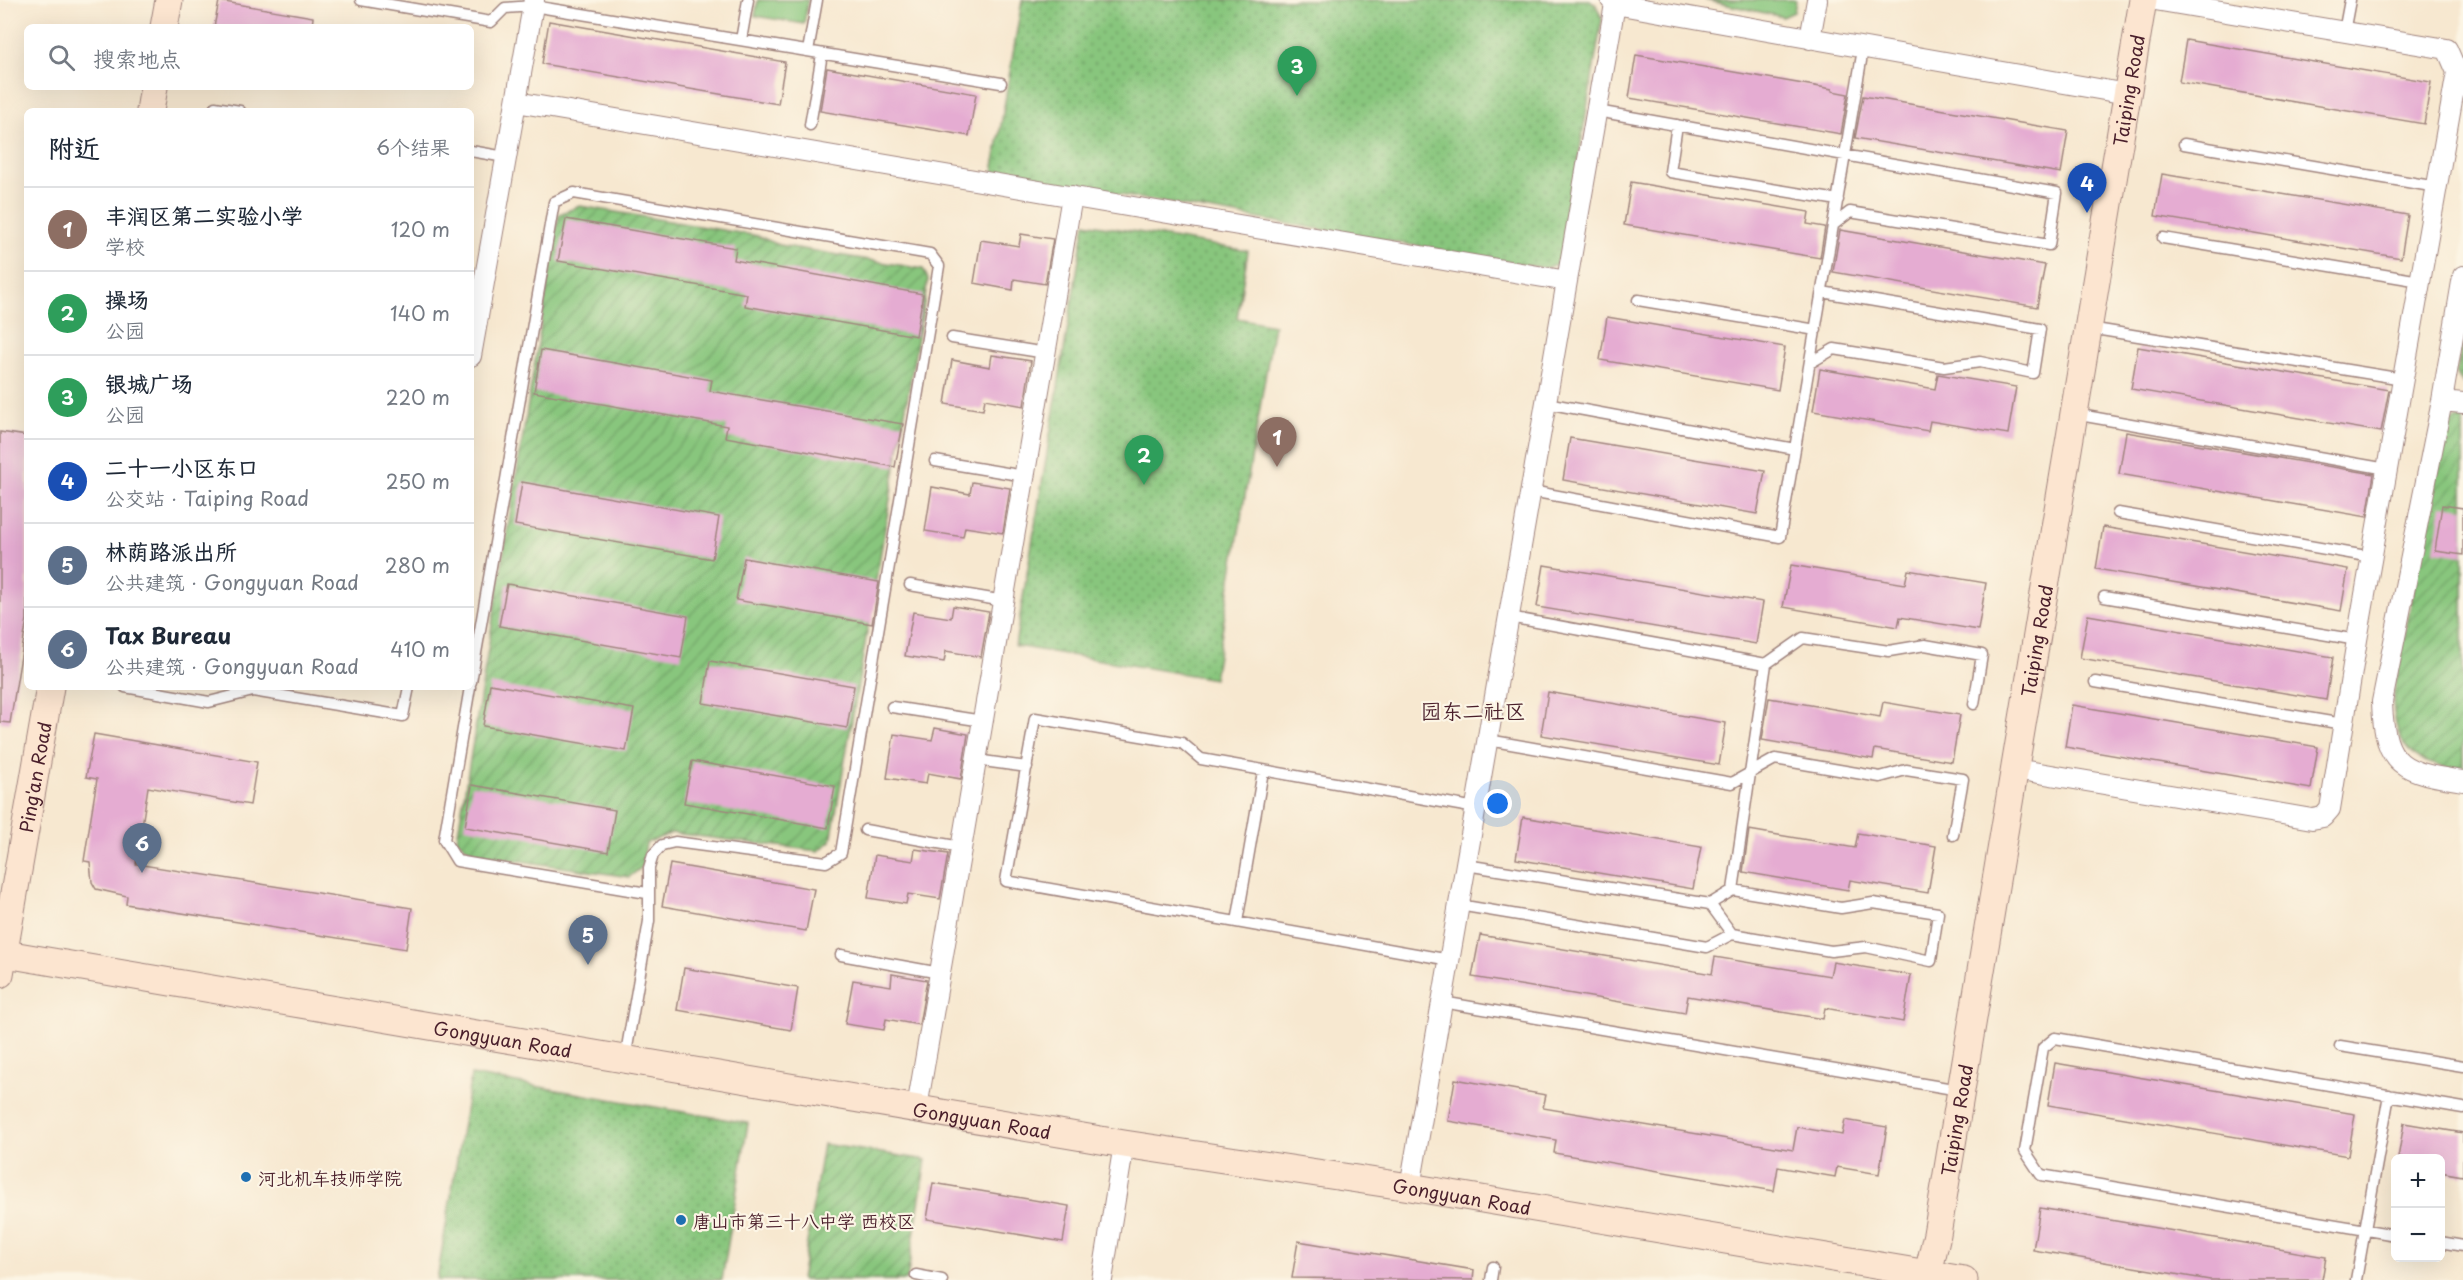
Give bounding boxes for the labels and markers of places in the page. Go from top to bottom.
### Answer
pin: 3 [1278,46,1316,96]
pin: 4 [2068,164,2106,213]
pin: 1 [1258,418,1296,467]
pin: 2 [1124,436,1164,485]
pin: 6 [122,824,162,873]
pin: 5 [568,916,608,965]
place label: 河北机车技师学院 [258,1164,402,1191]
marker: 河北机车技师学院 [239,1170,253,1184]
place label: 唐山市第三十八中学 西校区 [693,1207,915,1234]
marker: 唐山市第三十八中学 西校区 [674,1213,688,1227]

